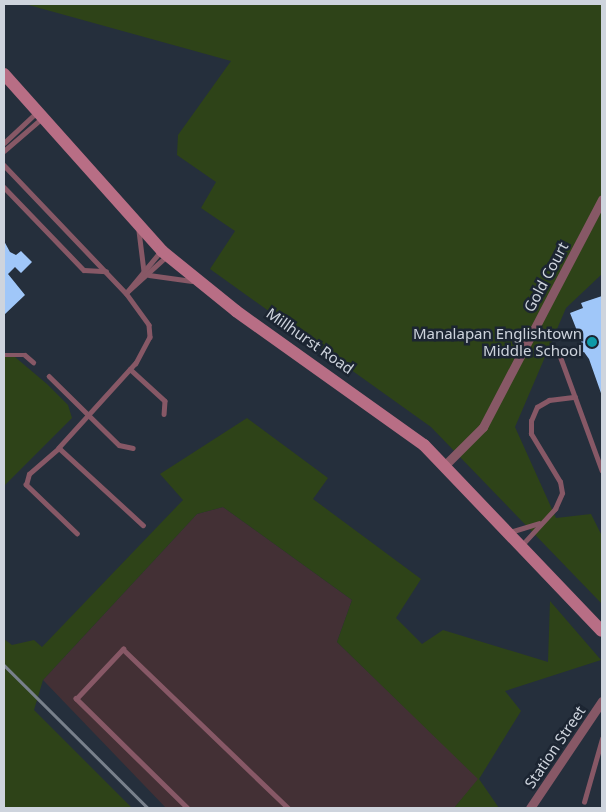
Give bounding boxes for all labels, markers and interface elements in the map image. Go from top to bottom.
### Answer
street label: Gold Court [520,239,572,315]
street label: Millhurst Road [263,304,357,378]
place label: Manalapan Englishtown Middle School [413,324,582,359]
marker: Manalapan Englishtown Middle School [586,336,598,348]
street label: Station Street [521,702,589,792]

